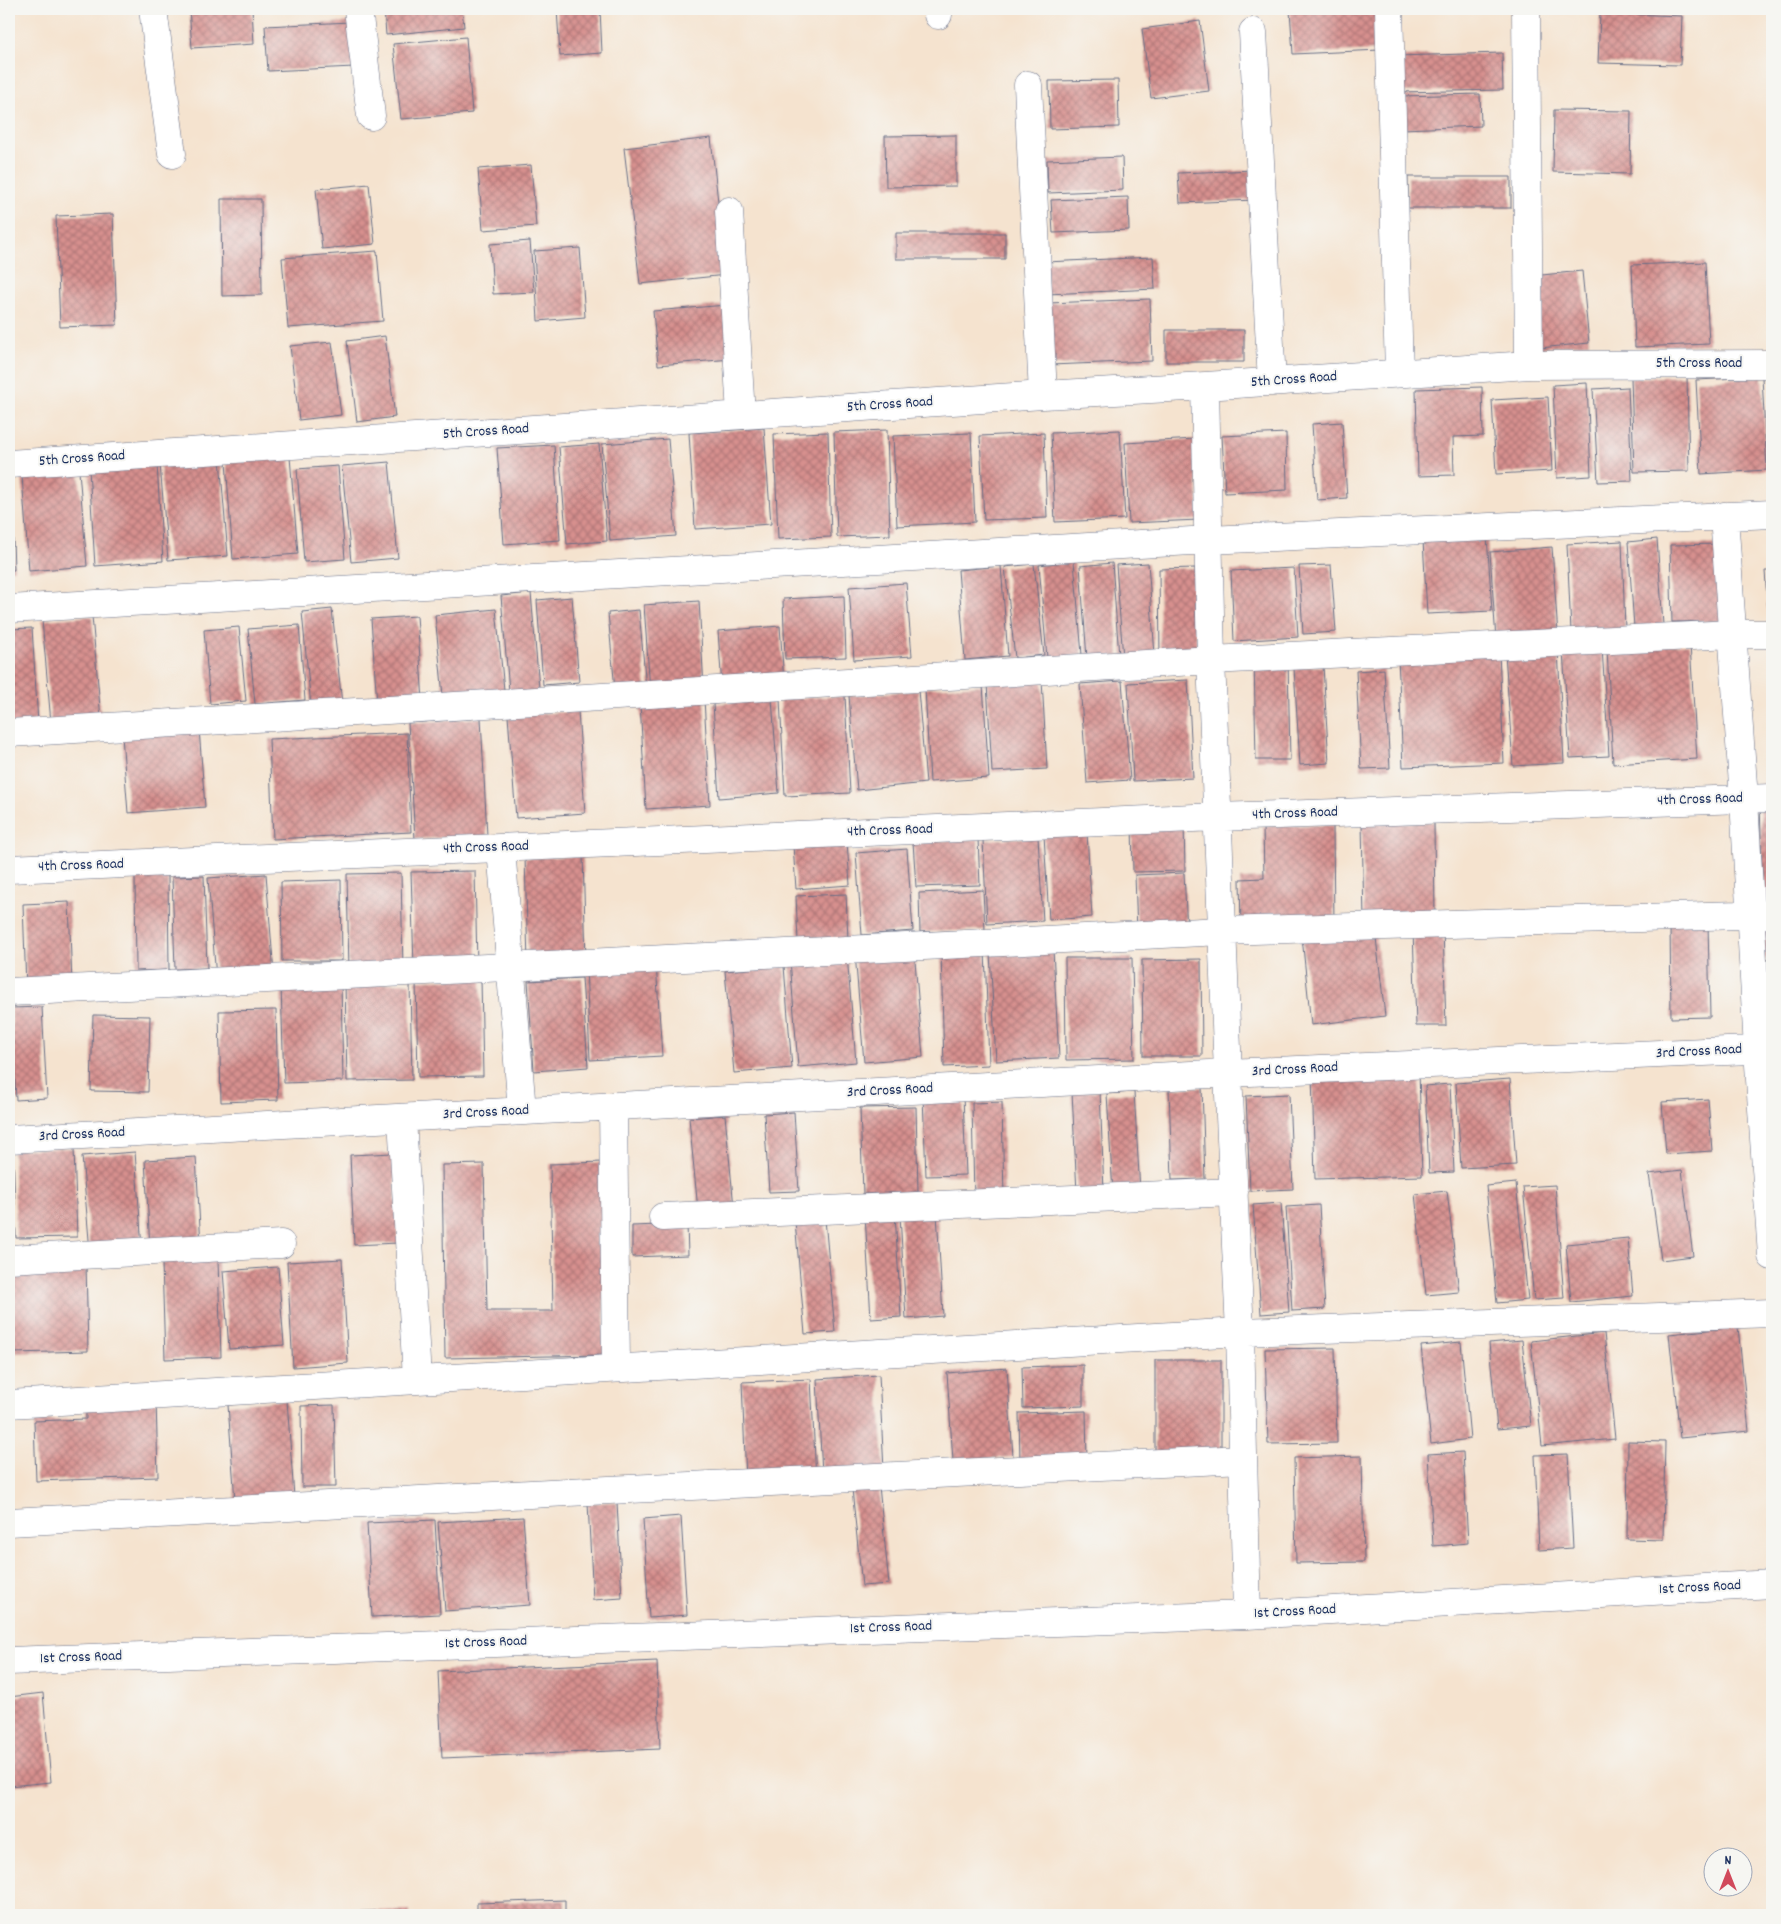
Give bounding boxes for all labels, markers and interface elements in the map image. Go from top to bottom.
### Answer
street label: 5th Cross Road [1656,353,1742,375]
street label: 5th Cross Road [1250,366,1338,394]
street label: 5th Cross Road [846,391,934,419]
street label: 5th Cross Road [442,418,530,446]
street label: 5th Cross Road [38,445,126,473]
street label: 4th Cross Road [1657,788,1743,812]
street label: 4th Cross Road [1252,802,1338,826]
street label: 4th Cross Road [847,819,933,843]
street label: 4th Cross Road [443,836,529,860]
street label: 4th Cross Road [38,854,124,878]
street label: 3rd Cross Road [1655,1039,1743,1065]
street label: 3rd Cross Road [1251,1057,1339,1083]
street label: 3rd Cross Road [846,1078,934,1104]
street label: 3rd Cross Road [442,1100,530,1126]
street label: 3rd Cross Road [38,1122,126,1148]
street label: 1st Cross Road [1658,1575,1742,1601]
street label: 1st Cross Road [1253,1599,1337,1625]
street label: 1st Cross Road [849,1616,933,1640]
street label: 1st Cross Road [444,1631,528,1655]
street label: 1st Cross Road [39,1646,123,1670]
north arrow [1704,1846,1754,1896]
text: N [1725,1851,1732,1871]

